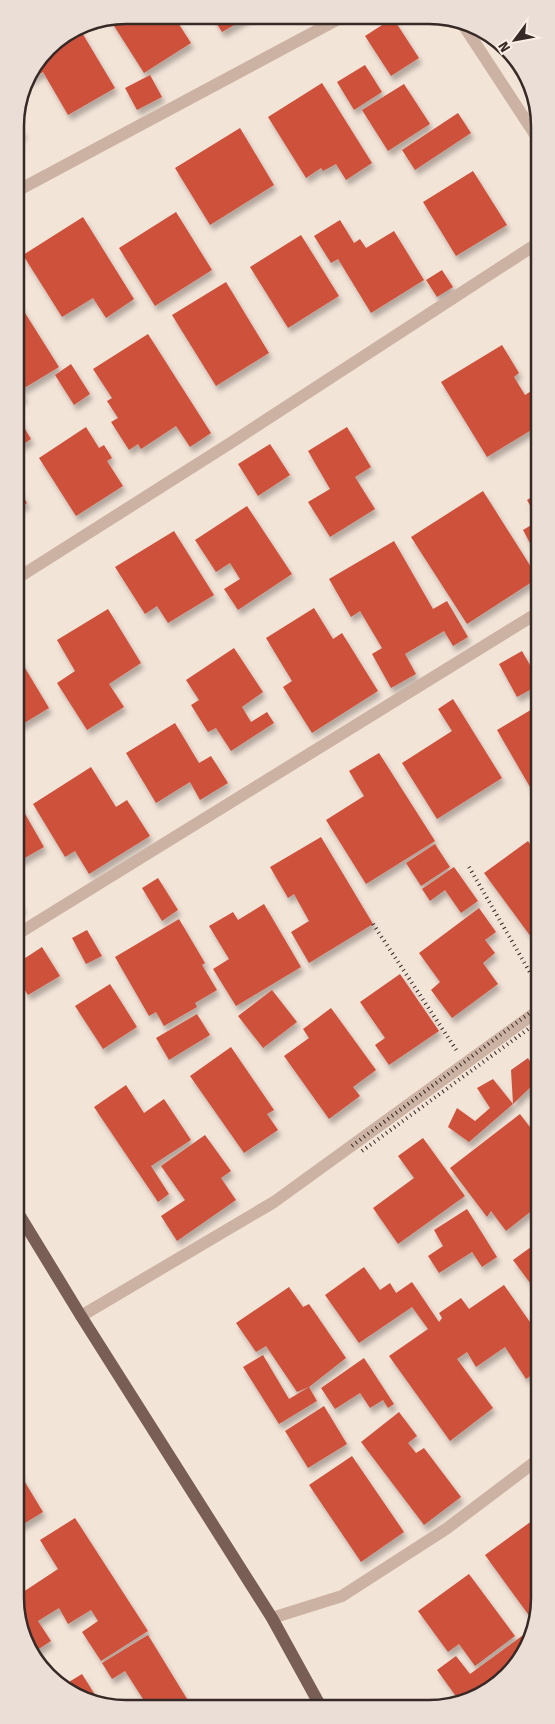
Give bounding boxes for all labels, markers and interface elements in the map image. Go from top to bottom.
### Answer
north arrow [490,15,540,65]
text: N [495,38,514,55]

